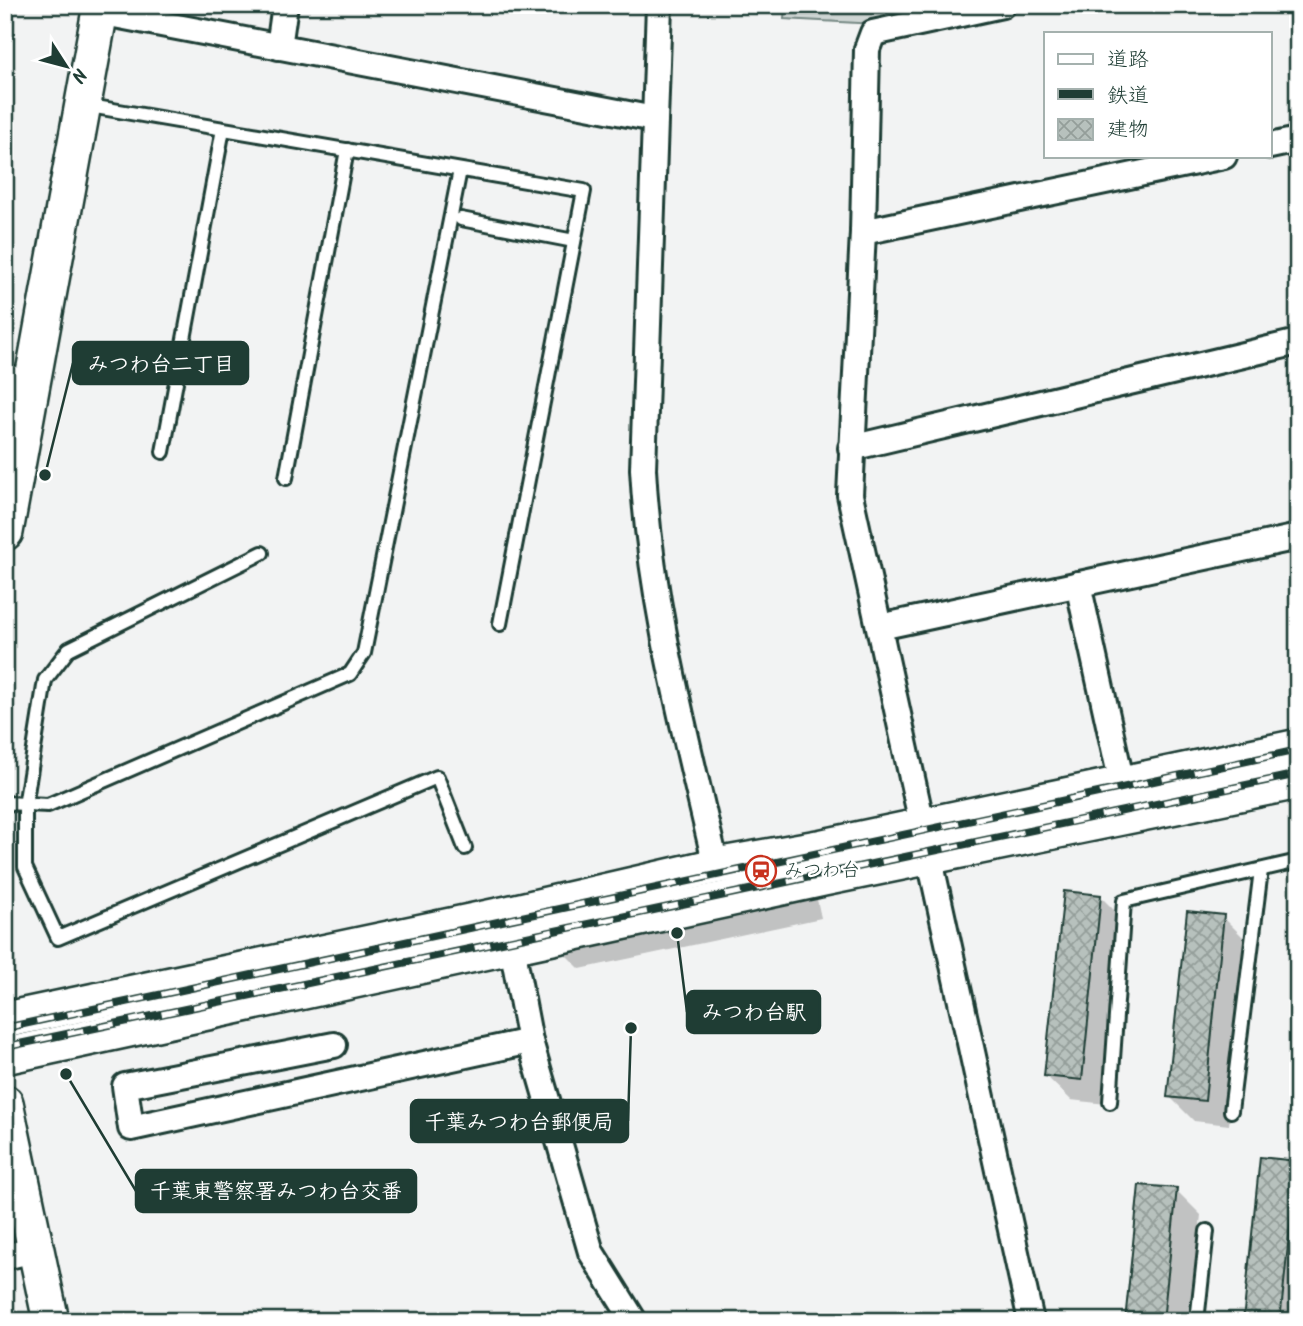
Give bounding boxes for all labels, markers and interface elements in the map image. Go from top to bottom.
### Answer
north arrow [32,32,102,102]
legend [1044,32,1272,158]
text: 道路 [1107,44,1149,77]
text: N [62,61,94,88]
text: 鉄道 [1107,80,1149,113]
text: 建物 [1107,114,1149,147]
callout: みつわ台二丁目 [73,342,248,384]
text: みつわ台二丁目 [88,349,235,382]
station icon: みつわ台 [744,854,778,888]
place label: みつわ台 [784,856,860,886]
callout: みつわ台駅 [687,991,820,1033]
text: みつわ台駅 [702,997,807,1030]
callout: 千葉みつわ台郵便局 [411,1100,628,1142]
text: 千葉みつわ台郵便局 [425,1107,614,1140]
callout: 千葉東警察署みつわ台交番 [136,1170,416,1212]
text: 千葉東警察署みつわ台交番 [150,1176,402,1209]

